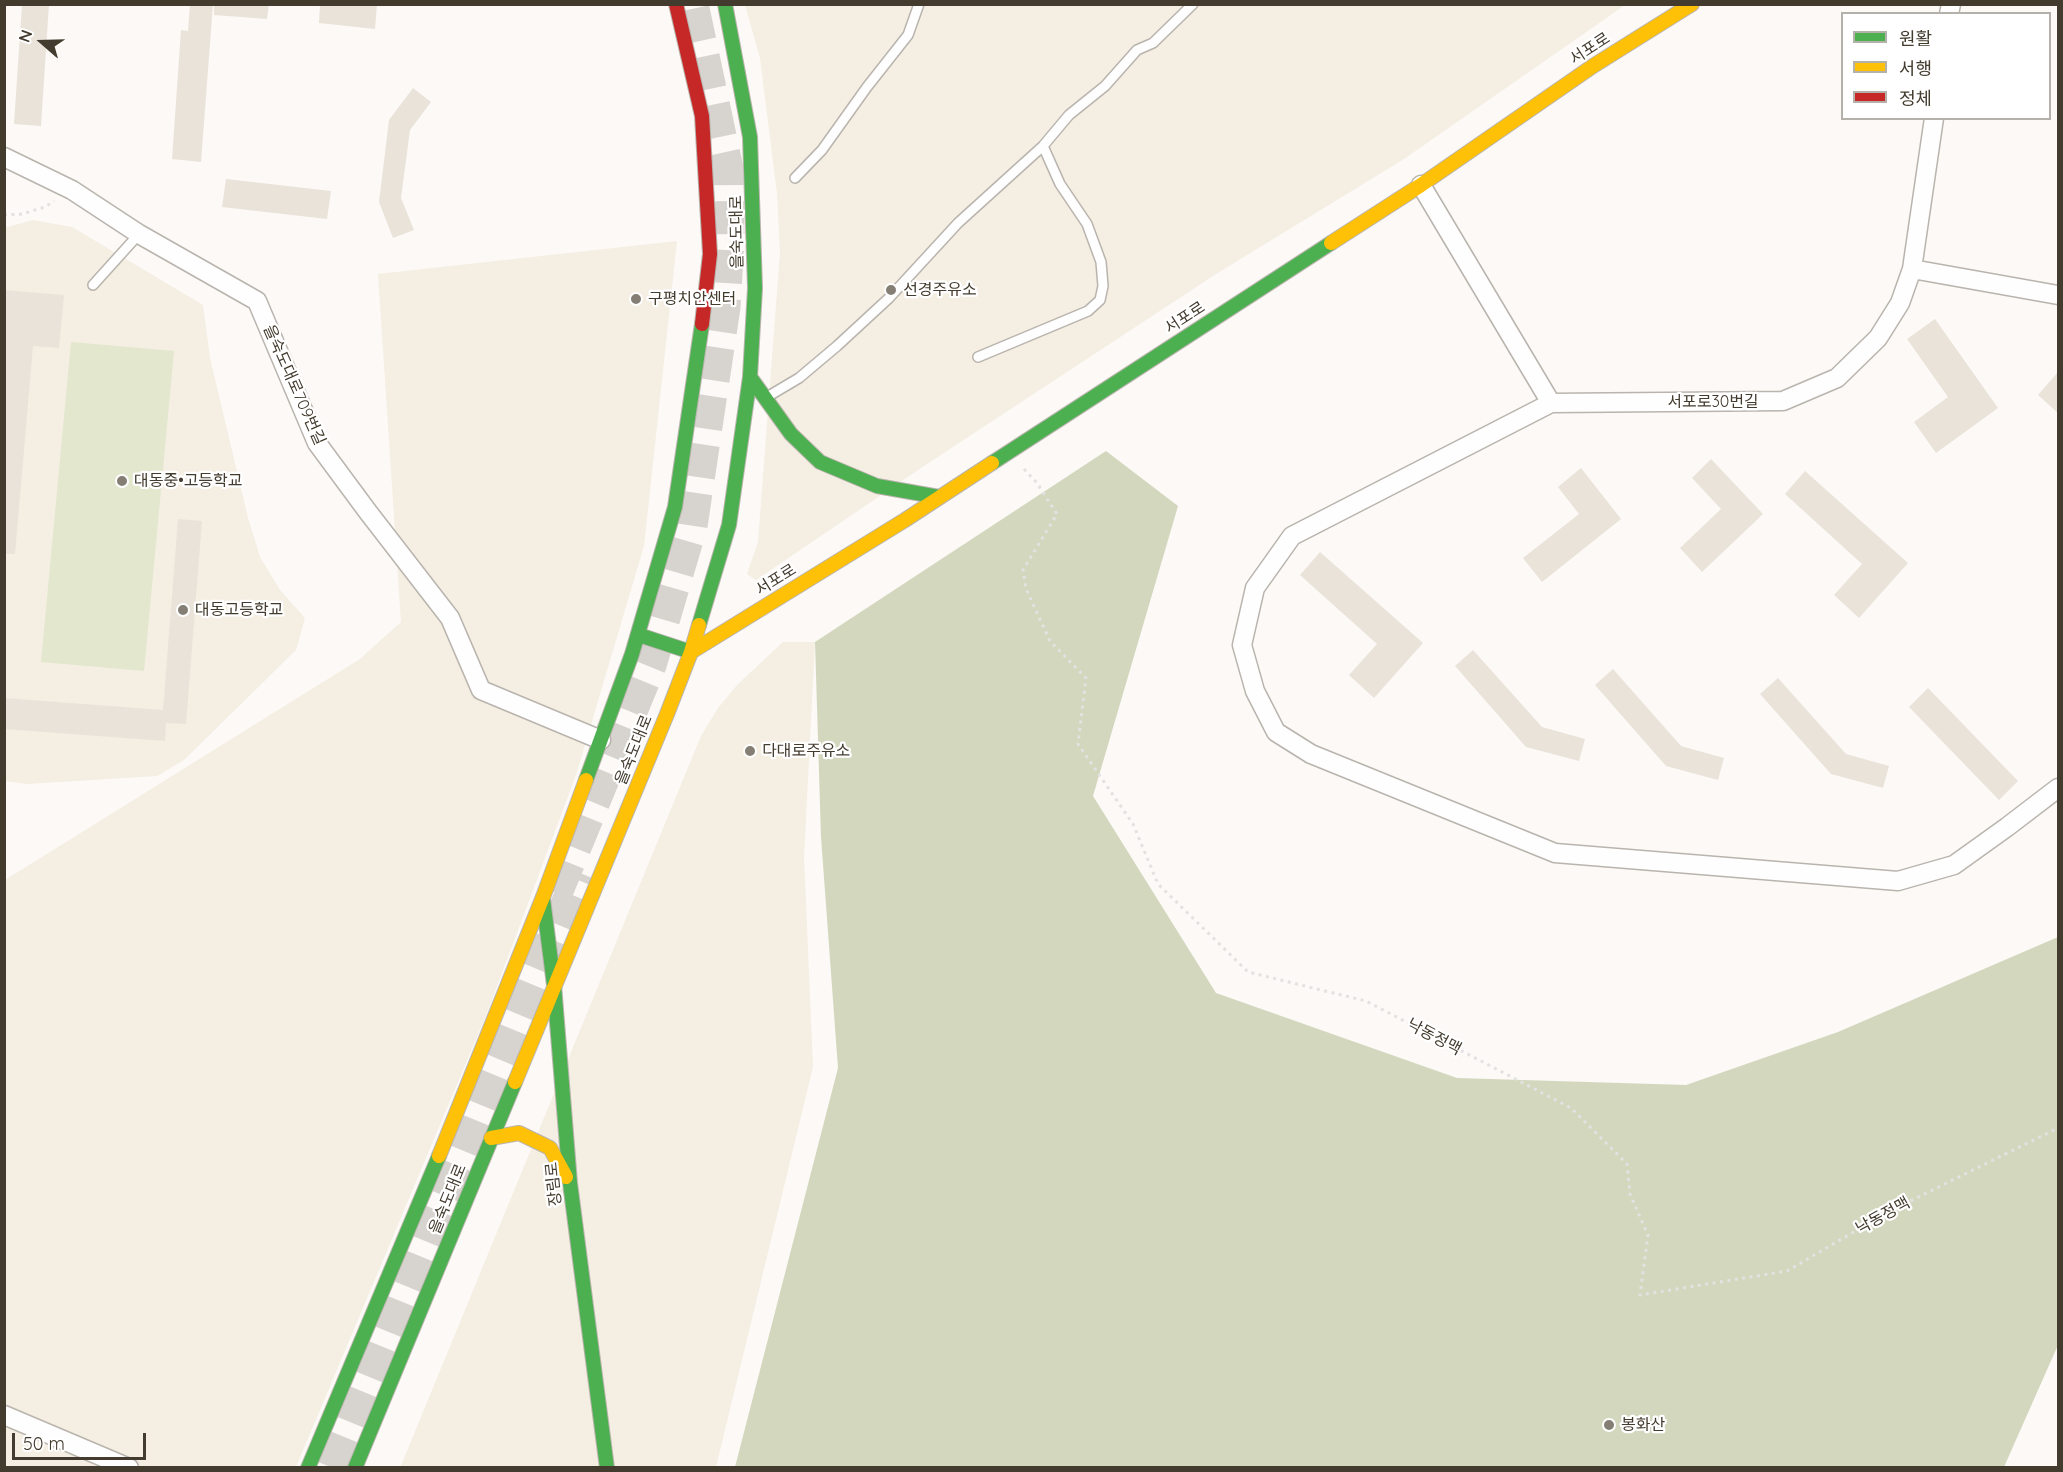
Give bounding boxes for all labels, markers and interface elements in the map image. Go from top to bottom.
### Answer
north arrow [12,12,72,72]
legend [1841,12,2051,120]
text: N [14,27,36,45]
text: 원활 [1899,27,1932,50]
street label: 서포로 [1566,29,1614,69]
text: 서행 [1899,57,1932,80]
text: 정체 [1899,87,1932,110]
street label: 을숙도대로 [727,195,747,269]
place label: 선경주유소 [903,280,977,300]
marker: 선경주유소 [884,283,898,297]
place label: 구평치안센터 [648,289,736,309]
marker: 구평치안센터 [629,292,643,306]
street label: 서포로 [1161,298,1209,338]
street label: 을숙도대로709번길 [259,322,329,448]
street label: 서포로30번길 [1667,392,1759,412]
place label: 대동중•고등학교 [134,471,243,491]
marker: 대동중•고등학교 [115,474,129,488]
street label: 서포로 [752,560,800,600]
place label: 대동고등학교 [195,600,283,620]
marker: 대동고등학교 [176,603,190,617]
street label: 을숙도대로 [611,712,657,788]
place label: 다대로주유소 [762,741,850,761]
marker: 다대로주유소 [743,744,757,758]
street label: 낙동정맥 [1403,1015,1465,1059]
street label: 을숙도대로 [425,1161,471,1237]
street label: 장림로 [542,1161,566,1207]
street label: 낙동정맥 [1853,1193,1913,1239]
place label: 봉화산 [1621,1415,1665,1435]
marker: 봉화산 [1602,1418,1616,1432]
scale bar [15,1421,148,1459]
text: 50 m [23,1432,65,1455]

